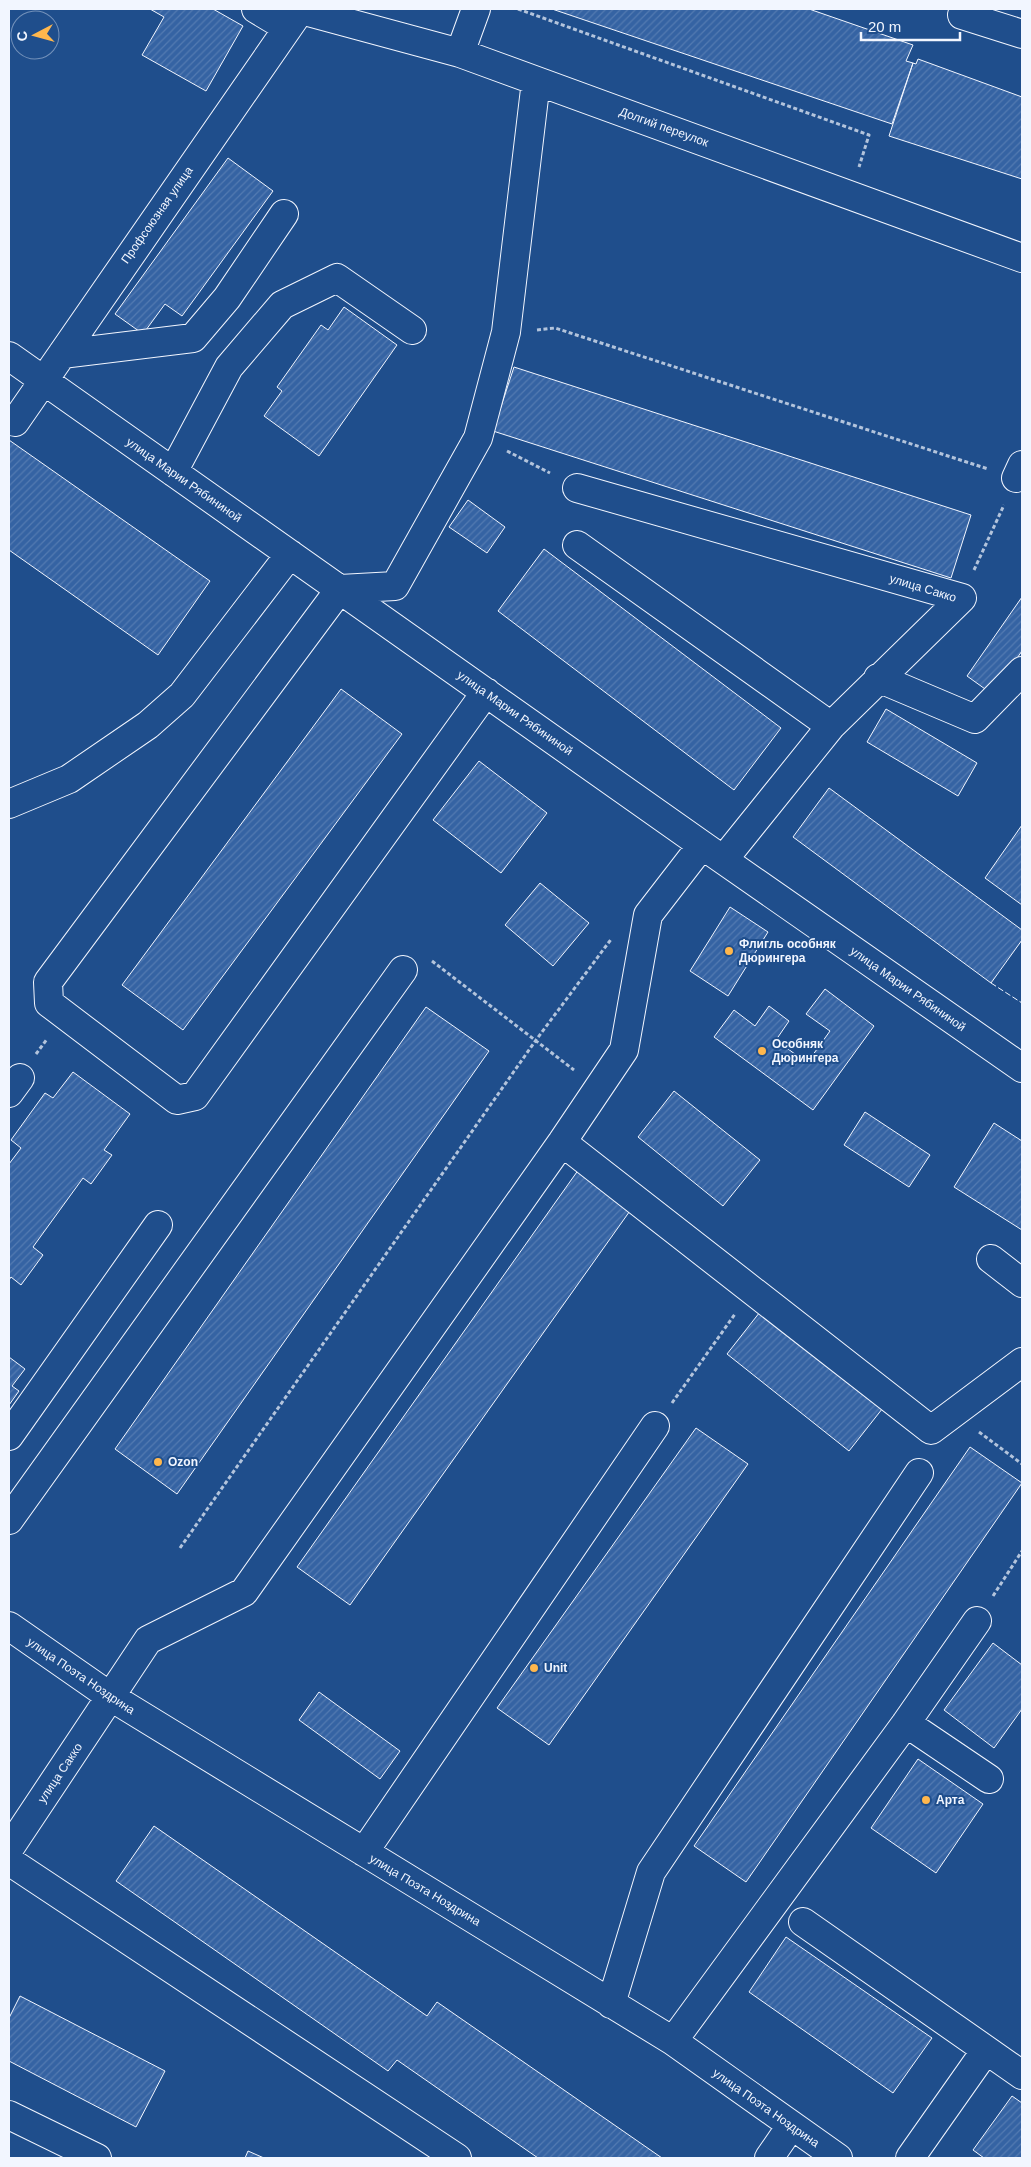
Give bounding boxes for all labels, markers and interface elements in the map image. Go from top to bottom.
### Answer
north arrow [10,10,60,60]
scale bar [861,10,960,42]
text: 20 m [868,18,901,35]
text: С [14,30,31,42]
street label: Долгий переулок [617,104,711,150]
street label: Профсоюзная улица [118,164,196,266]
street label: улица Марии Рябининой [124,435,244,525]
street label: улица Сакко [888,571,958,605]
street label: улица Марии Рябининой [455,668,575,758]
place label: Флигль особняк Дюрингера [739,937,837,965]
street label: улица Марии Рябининой [848,944,968,1034]
marker: Флигль особняк Дюрингера [723,945,735,957]
place label: Особняк Дюрингера [772,1037,839,1065]
marker: Особняк Дюрингера [756,1045,768,1057]
place label: Ozon [168,1455,198,1469]
marker: Ozon [152,1456,164,1468]
street label: улица Поэта Ноздрина [24,1635,138,1717]
place label: Unit [544,1661,567,1675]
marker: Unit [528,1662,540,1674]
street label: улица Сакко [35,1740,85,1806]
place label: Арта [936,1793,965,1807]
marker: Арта [920,1794,932,1806]
street label: улица Поэта Ноздрина [367,1851,483,1929]
street label: улица Поэта Ноздрина [710,2066,822,2150]

